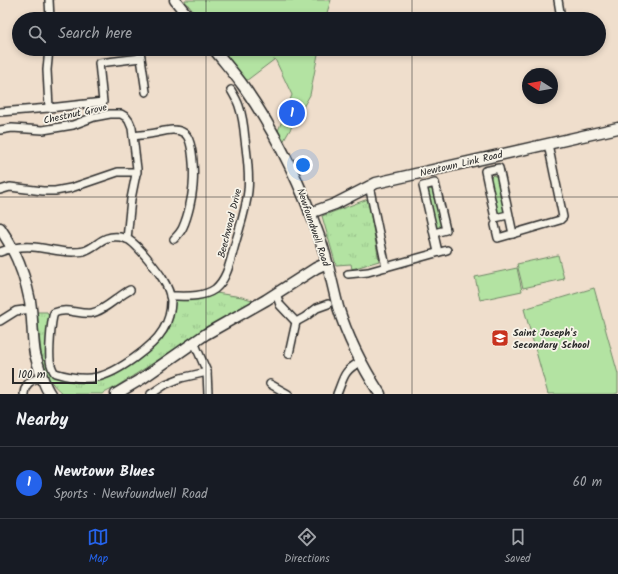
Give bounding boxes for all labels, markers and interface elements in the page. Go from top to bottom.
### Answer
search box [12,12,606,56]
text: Search here [58,22,132,46]
icon: search [26,23,48,45]
north arrow [522,68,558,104]
pin: 1 [279,98,305,128]
street label: Chestnut Grove [42,99,109,129]
street label: Newtown Link Road [418,146,505,181]
your location [293,155,313,175]
street label: Beechwood Drive [214,186,246,260]
street label: Newfoundwell Road [292,186,334,269]
place label: Saint Joseph's Secondary School [513,325,590,353]
school or university icon: Saint Joseph's Secondary School [490,328,510,348]
scale bar [12,366,97,385]
text: 100 m [18,366,46,384]
text: Nearby [16,407,68,434]
text: Newtown Blues [54,460,155,484]
text: 1 [27,472,31,493]
text: 60 m [573,472,602,493]
text: Sports · Newfoundwell Road [54,484,207,505]
tab: Map [87,526,109,568]
tab: Directions [284,526,330,568]
tab: Saved [505,526,531,568]

